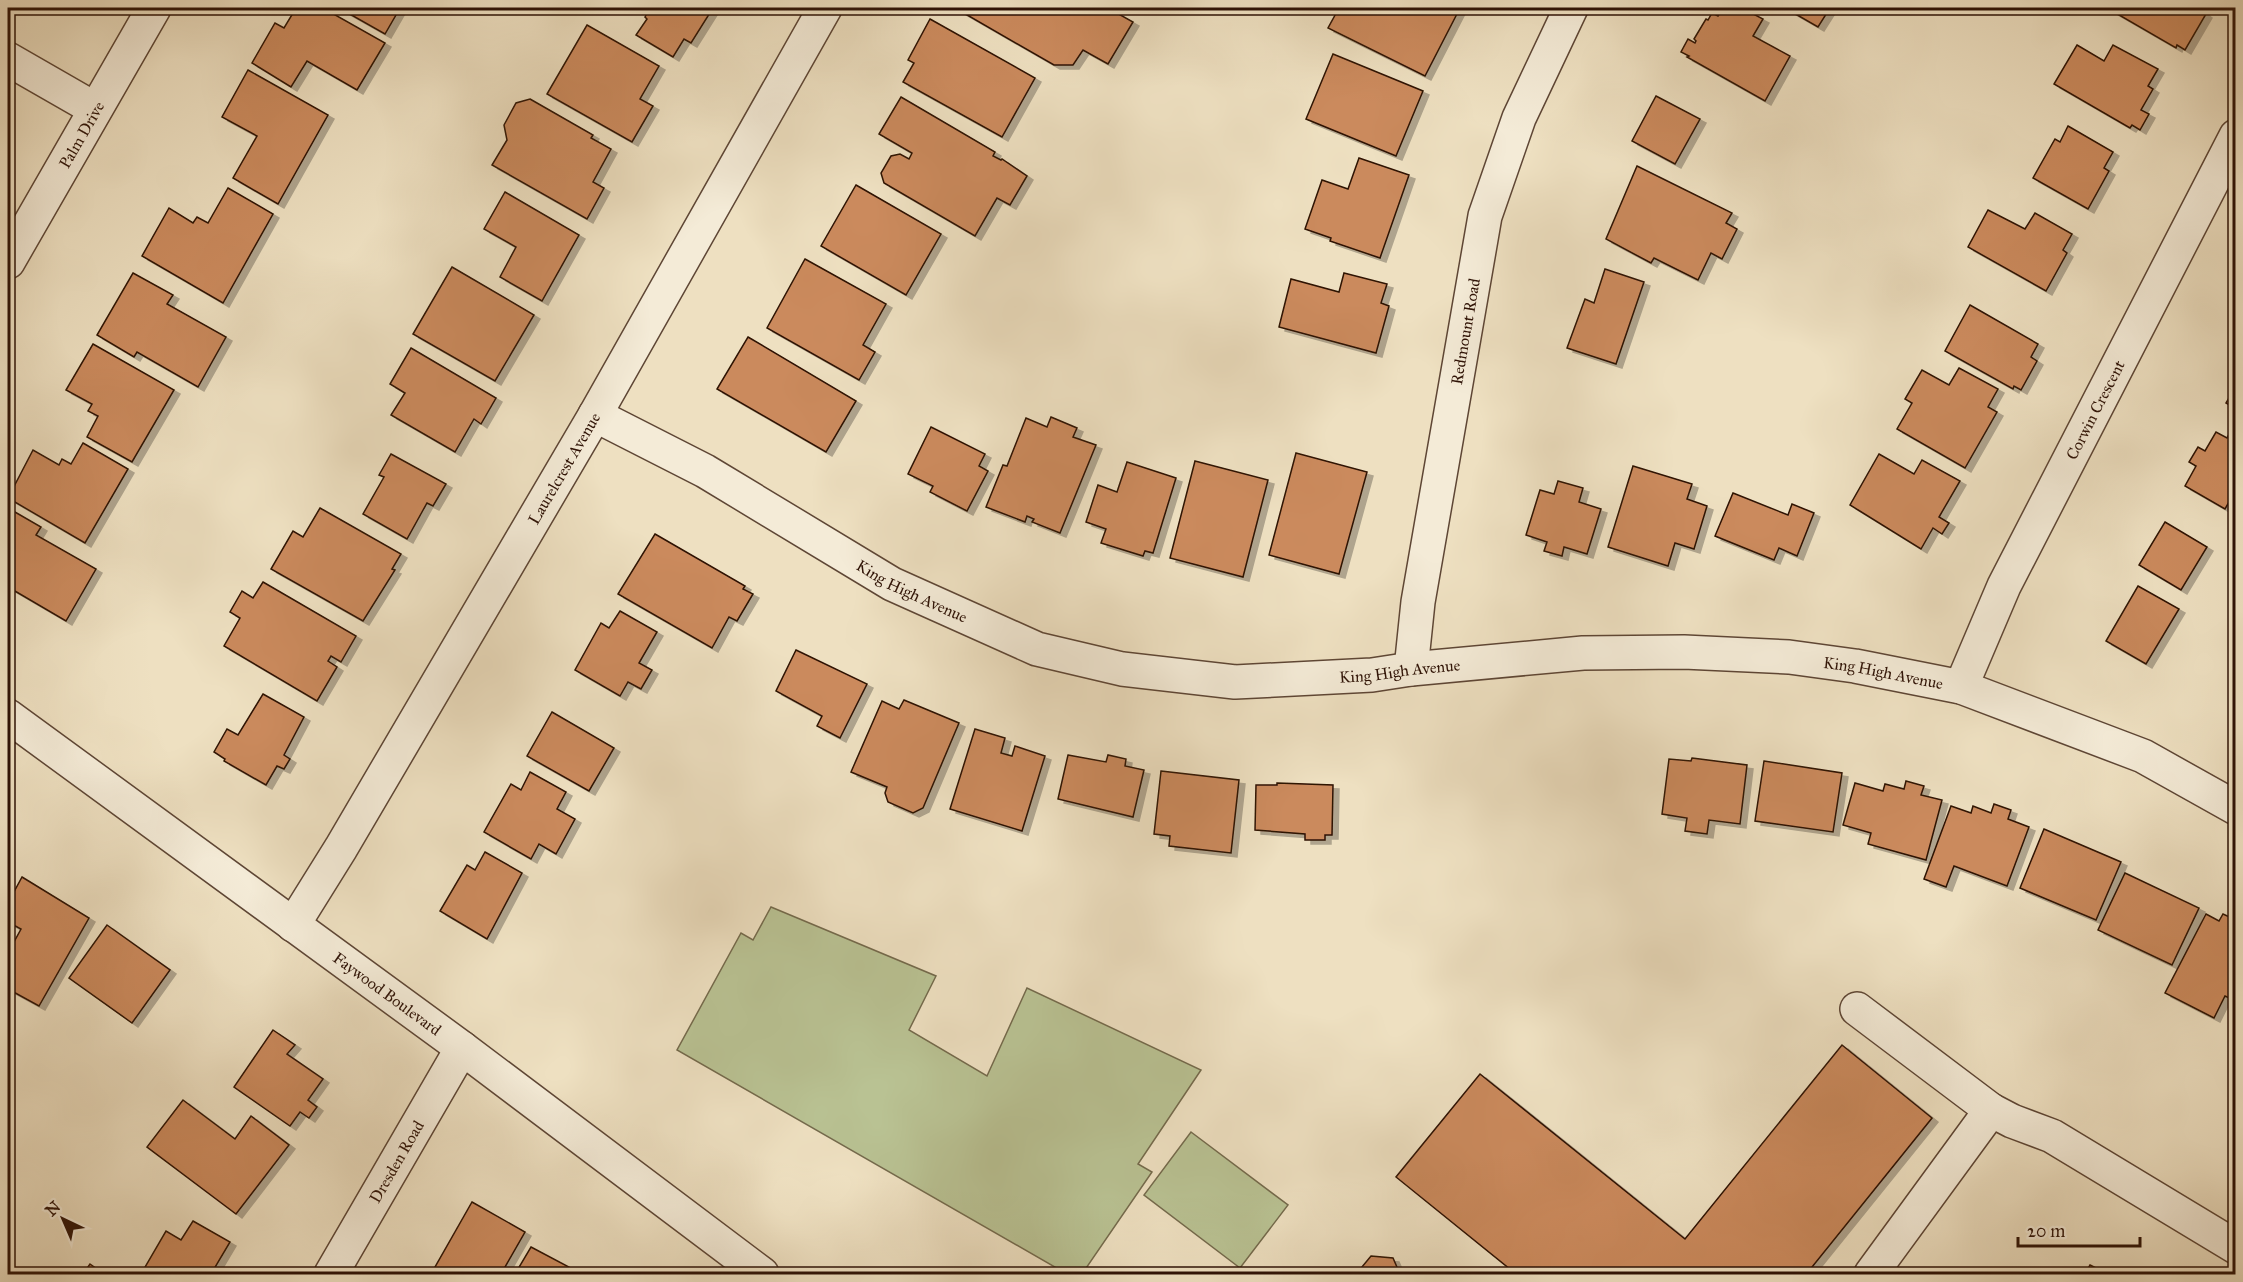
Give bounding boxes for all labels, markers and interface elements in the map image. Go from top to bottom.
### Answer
street label: Palm Drive [55,98,108,171]
street label: Redmount Road [1446,277,1484,386]
street label: Corwin Crescent [2061,357,2128,463]
street label: Laurelcrest Avenue [524,409,604,528]
street label: King High Avenue [853,555,971,626]
street label: King High Avenue [1822,652,1945,693]
street label: King High Avenue [1339,655,1461,686]
street label: Faywood Boulevard [330,948,445,1039]
street label: Dresden Road [365,1117,427,1206]
north arrow [33,1189,93,1249]
text: N [41,1197,65,1220]
scale bar [2018,1210,2140,1248]
text: 20 m [2027,1220,2065,1242]

